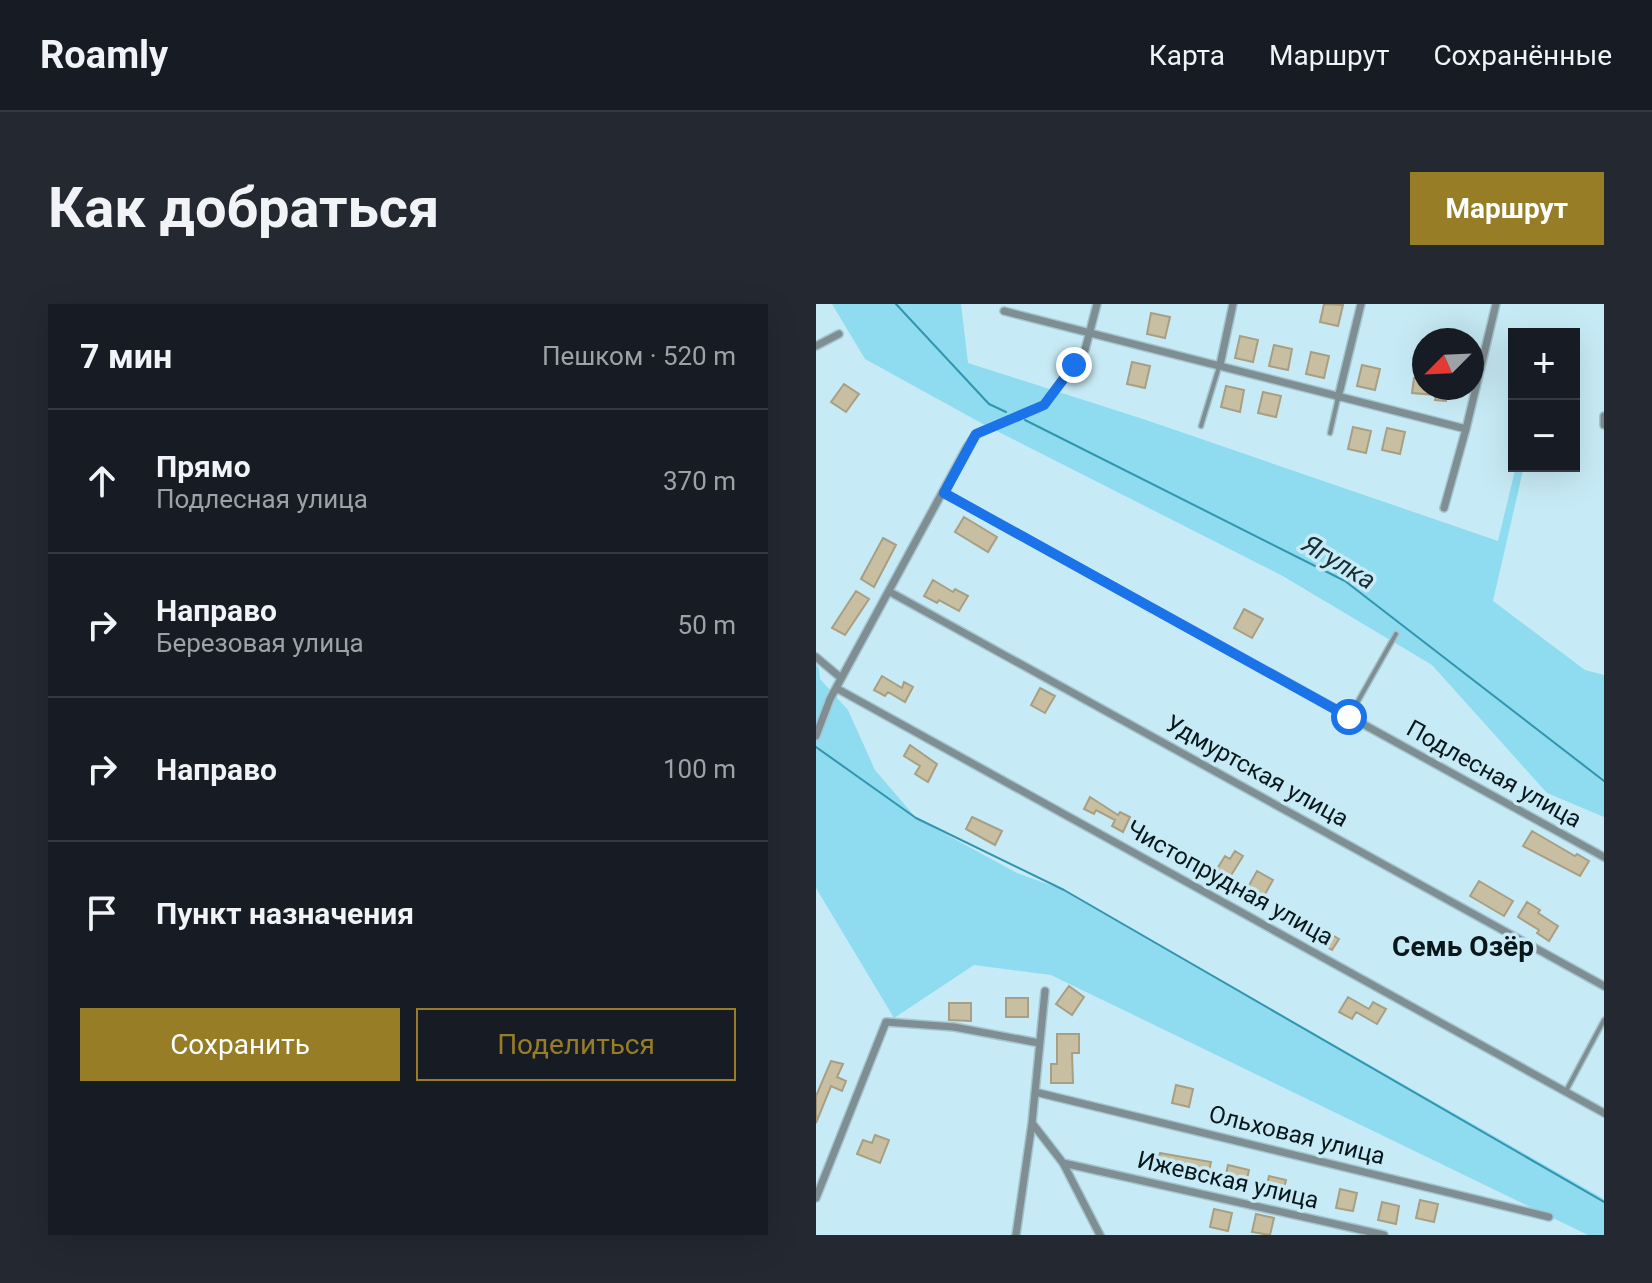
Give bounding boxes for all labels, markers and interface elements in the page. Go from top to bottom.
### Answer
text: Roamly [40,33,168,77]
text: Карта [1149,39,1225,72]
text: Маршрут [1269,39,1389,72]
text: Сохранённые [1433,39,1612,72]
button: Маршрут [1410,172,1604,245]
text: Как добраться [48,175,439,241]
north arrow [1412,328,1484,400]
map controls [1508,328,1580,472]
button: + [1508,328,1580,400]
text: 7 мин [80,336,172,376]
text: Пешком · 520 m [542,341,736,371]
route end [1056,347,1092,383]
button: − [1508,400,1580,472]
text: Прямо [156,449,251,484]
icon: ahead [80,459,124,503]
text: 370 m [663,466,736,496]
text: Подлесная улица [156,484,368,514]
water label: Ягулка [1296,528,1381,595]
text: Направо [156,593,277,628]
icon: right [80,603,124,647]
text: 50 m [678,610,736,640]
text: Березовая улица [156,628,364,658]
route start [1331,699,1367,735]
street label: Удмуртская улица [1161,709,1353,833]
street label: Подлесная улица [1402,714,1586,834]
icon: right [80,747,124,791]
text: Направо [156,752,277,787]
text: 100 m [663,754,736,784]
street label: Чистопрудная улица [1122,815,1338,951]
icon: arrive [80,891,124,935]
text: Пункт назначения [156,896,414,931]
district label: Семь Озёр [1392,930,1534,963]
button: Сохранить [80,1008,400,1081]
button: Поделиться [416,1008,736,1081]
street label: Ольховая улица [1206,1100,1388,1170]
street label: Ижевская улица [1135,1146,1321,1214]

